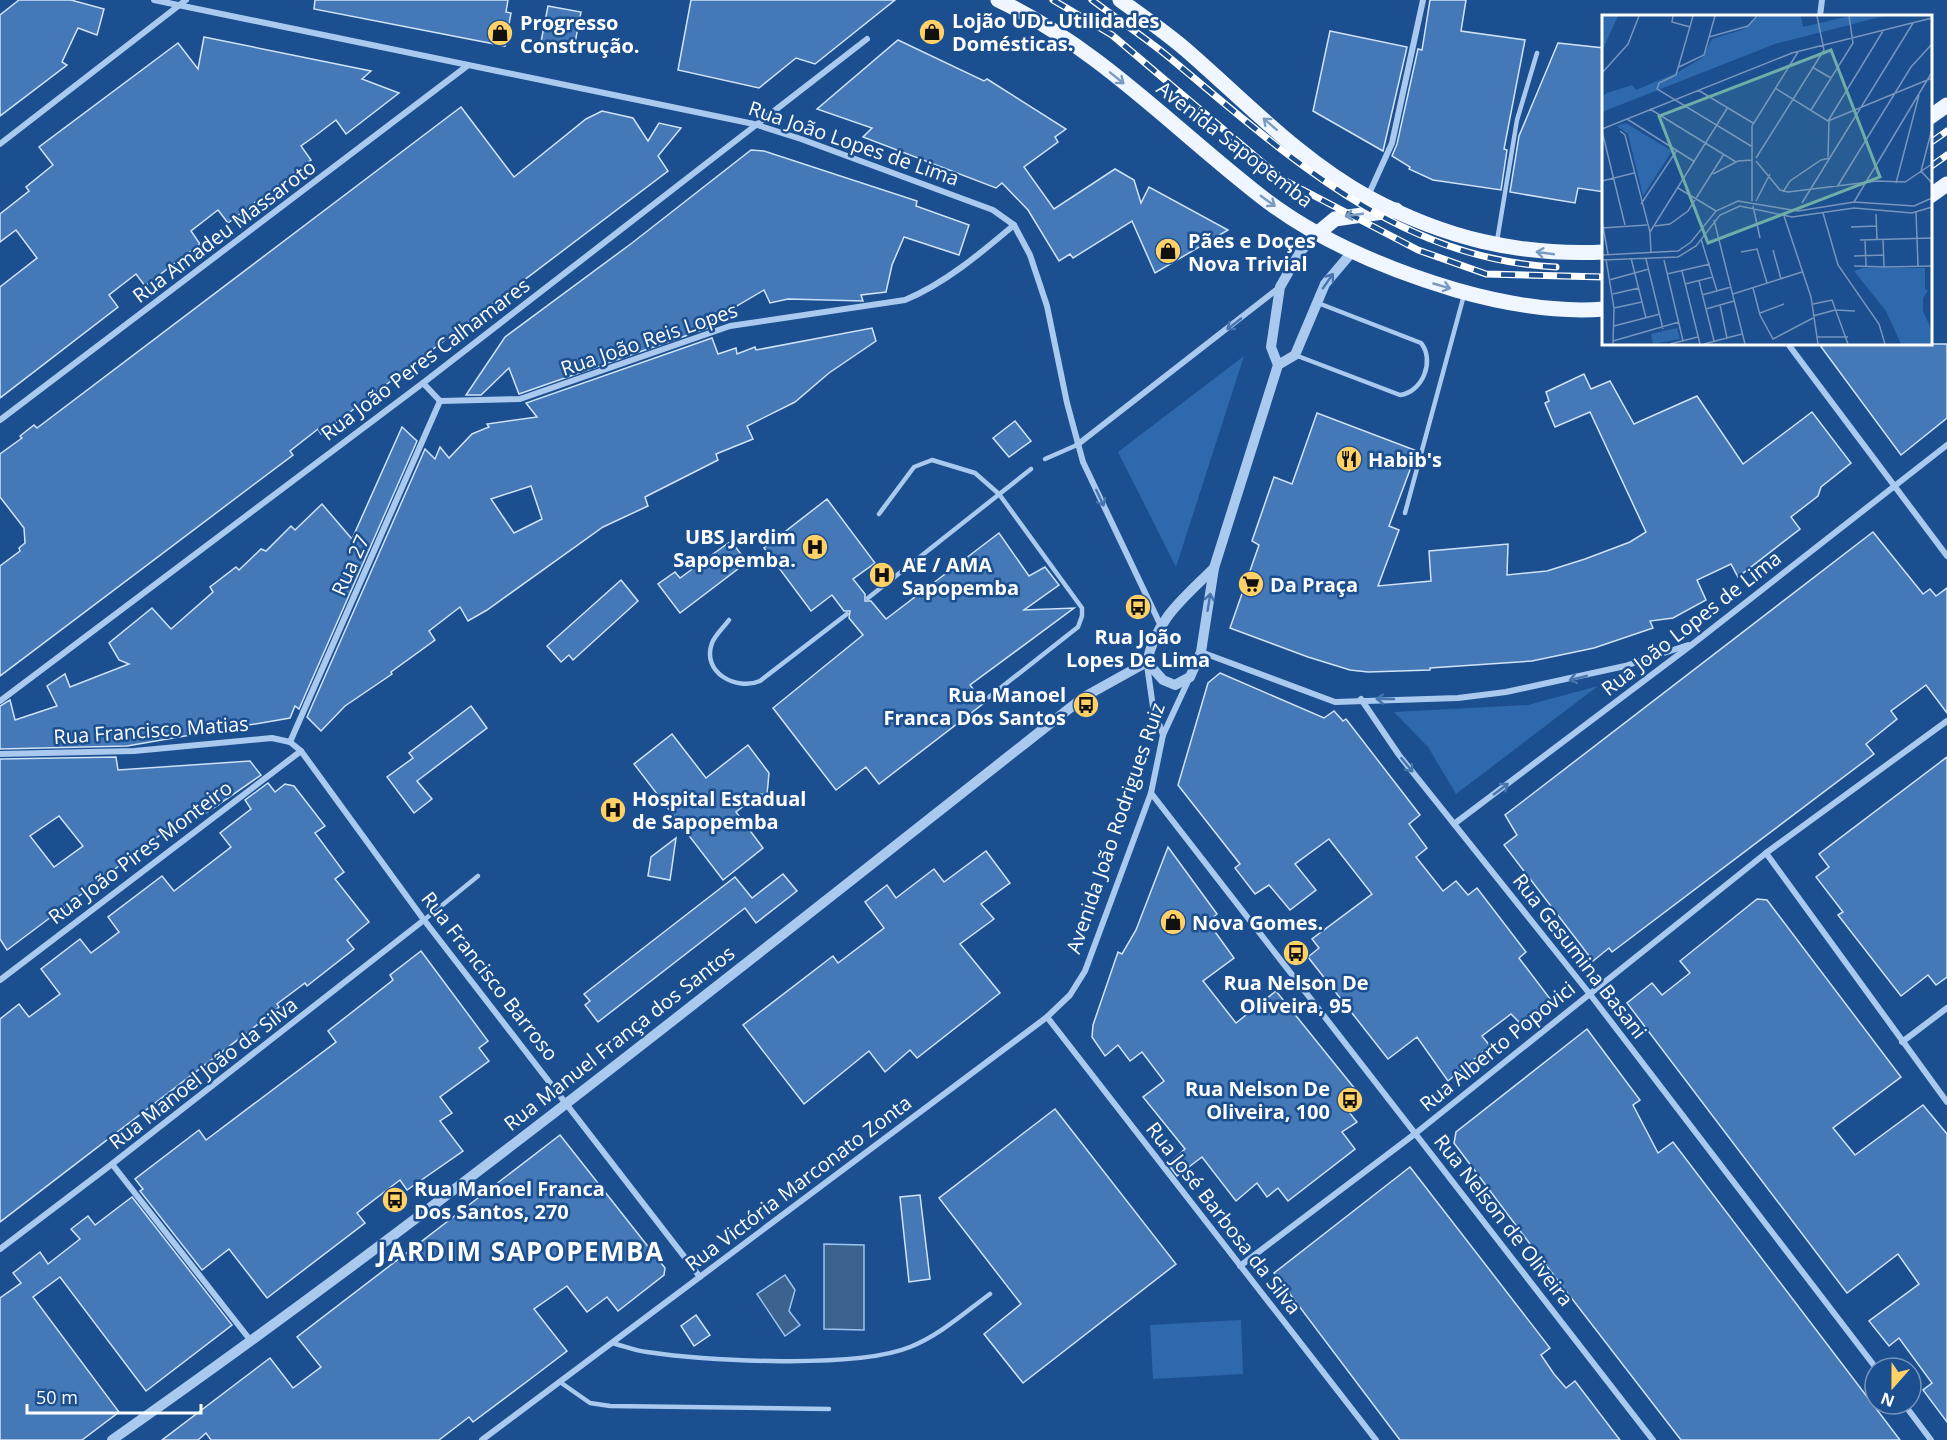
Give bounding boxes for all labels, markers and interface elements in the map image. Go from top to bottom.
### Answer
place label: Lojão UD - Utilidades Domésticas. [952,7,1160,57]
place label: Progresso Construção. [520,9,640,59]
inset map [1602,15,1932,345]
shop icon: Lojão UD - Utilidades Domésticas. [917,17,947,47]
shop icon: Progresso Construção. [485,18,515,48]
one-way arrow [1108,72,1124,85]
street label: Avenida Sapopemba [1151,74,1319,214]
street label: Rua João Lopes de Lima [745,94,963,192]
one-way arrow [1263,117,1278,131]
street label: Rua Amadeu Massaroto [127,153,321,309]
one-way arrow [1260,195,1276,207]
one-way arrow [1345,210,1365,221]
place label: Pães e Doçes Nova Trivial [1188,227,1316,277]
shop icon: Pães e Doçes Nova Trivial [1153,236,1183,266]
one-way arrow [1536,247,1556,258]
street label: Rua João Peres Calhamares [315,272,535,446]
one-way arrow [1322,274,1334,290]
one-way arrow [1433,281,1452,292]
street label: Rua João Reis Lopes [557,296,741,382]
one-way arrow [1226,317,1242,330]
restaurant icon: Habib's [1334,444,1364,474]
place label: Habib's [1368,446,1442,473]
one-way arrow [1095,489,1106,507]
place label: UBS Jardim Sapopemba. [673,523,796,573]
street label: Rua 27 [325,530,375,600]
hospital icon: UBS Jardim Sapopemba. [800,532,830,562]
street label: Rua João Lopes de Lima [1596,544,1786,702]
place label: AE / AMA Sapopemba [902,551,1019,601]
hospital icon: AE / AMA Sapopemba [867,560,897,590]
supermarket icon: Da Praça [1236,569,1266,599]
place label: Da Praça [1270,571,1358,598]
bus stop icon: Rua João Lopes De Lima [1123,592,1153,622]
one-way arrow [1203,593,1214,613]
place label: Rua João Lopes De Lima [1066,623,1210,673]
one-way arrow [1569,672,1588,684]
place label: Rua Manoel Franca Dos Santos [884,681,1066,731]
bus stop icon: Rua Manoel Franca Dos Santos [1071,690,1101,720]
one-way arrow [1376,693,1396,705]
street label: Avenida João Rodrigues Ruiz [1059,699,1171,957]
street label: Rua Francisco Matias [52,710,250,750]
one-way arrow [1400,757,1413,773]
street label: Rua João Pires Monteiro [43,774,237,930]
one-way arrow [1492,783,1508,795]
place label: Hospital Estadual de Sapopemba [632,785,806,835]
hospital icon: Hospital Estadual de Sapopemba [598,795,628,825]
street label: Rua Gesumina Basani [1507,868,1653,1044]
street label: Rua Francisco Barroso [415,886,565,1066]
shop icon: Nova Gomes. [1158,907,1188,937]
place label: Nova Gomes. [1192,909,1323,936]
bus stop icon: Rua Nelson De Oliveira, 95 [1281,938,1311,968]
street label: Rua Manuel França dos Santos [498,939,740,1137]
place label: Rua Nelson De Oliveira, 95 [1223,969,1369,1019]
street label: Rua Alberto Popovici [1414,975,1580,1117]
street label: Rua Manoel João da Silva [103,991,303,1155]
place label: Rua Nelson De Oliveira, 100 [1185,1075,1330,1125]
bus stop icon: Rua Nelson De Oliveira, 100 [1335,1085,1365,1115]
street label: Rua Victória Marconato Zonta [679,1089,917,1277]
street label: Rua José Barbosa da Silva [1140,1116,1308,1320]
street label: Rua Nelson de Oliveira [1428,1128,1580,1312]
place label: Rua Manoel Franca Dos Santos, 270 [414,1175,605,1225]
bus stop icon: Rua Manoel Franca Dos Santos, 270 [380,1185,410,1215]
district label: JARDIM SAPOPEMBA [376,1233,664,1269]
north arrow [1863,1356,1923,1416]
scale bar [27,1377,201,1415]
text: 50 m [36,1385,78,1409]
text: N [1878,1387,1898,1413]

